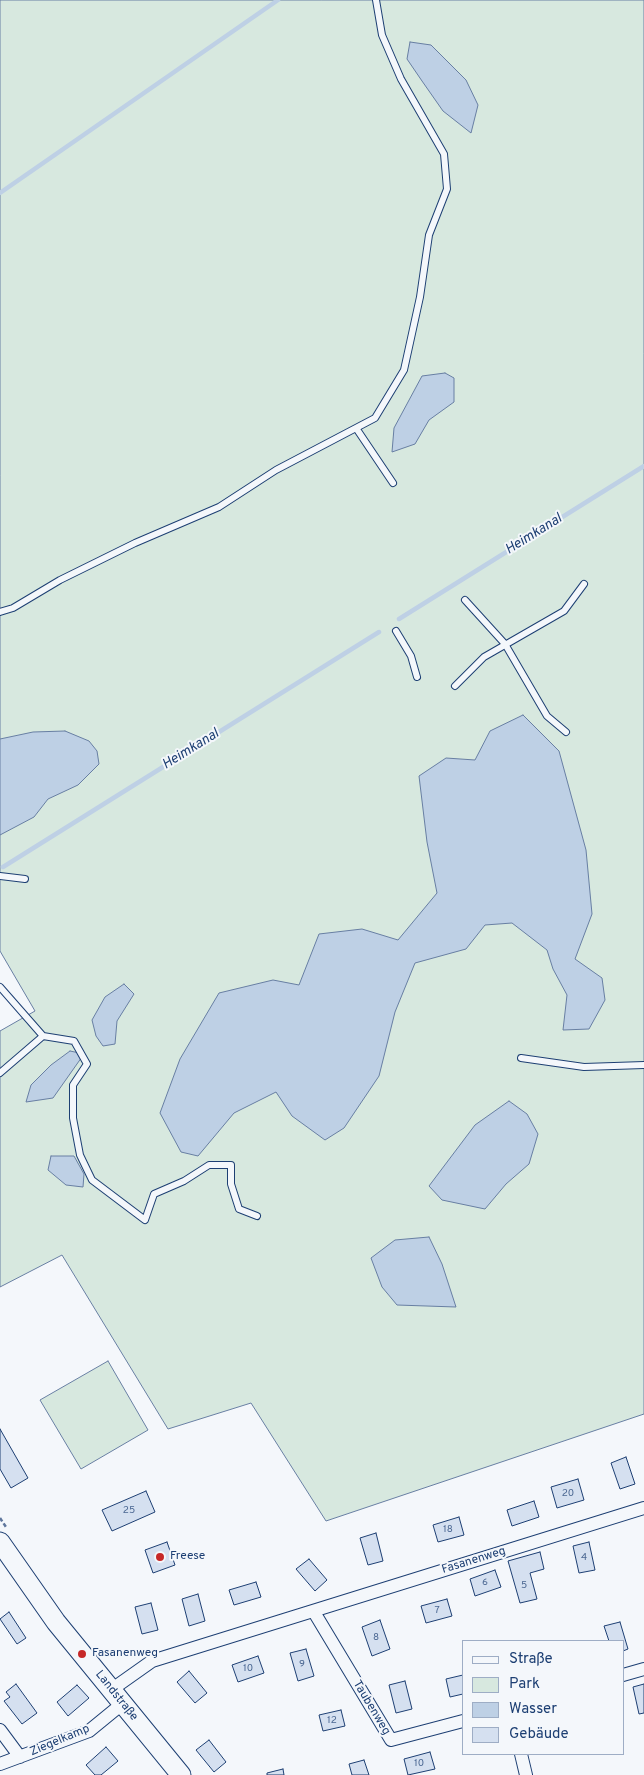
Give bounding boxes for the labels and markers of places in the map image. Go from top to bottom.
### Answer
place label: Freese [170,1550,205,1564]
marker: Freese [154,1551,166,1563]
place label: Fasanenweg [92,1647,158,1661]
marker: Fasanenweg [76,1648,88,1660]

